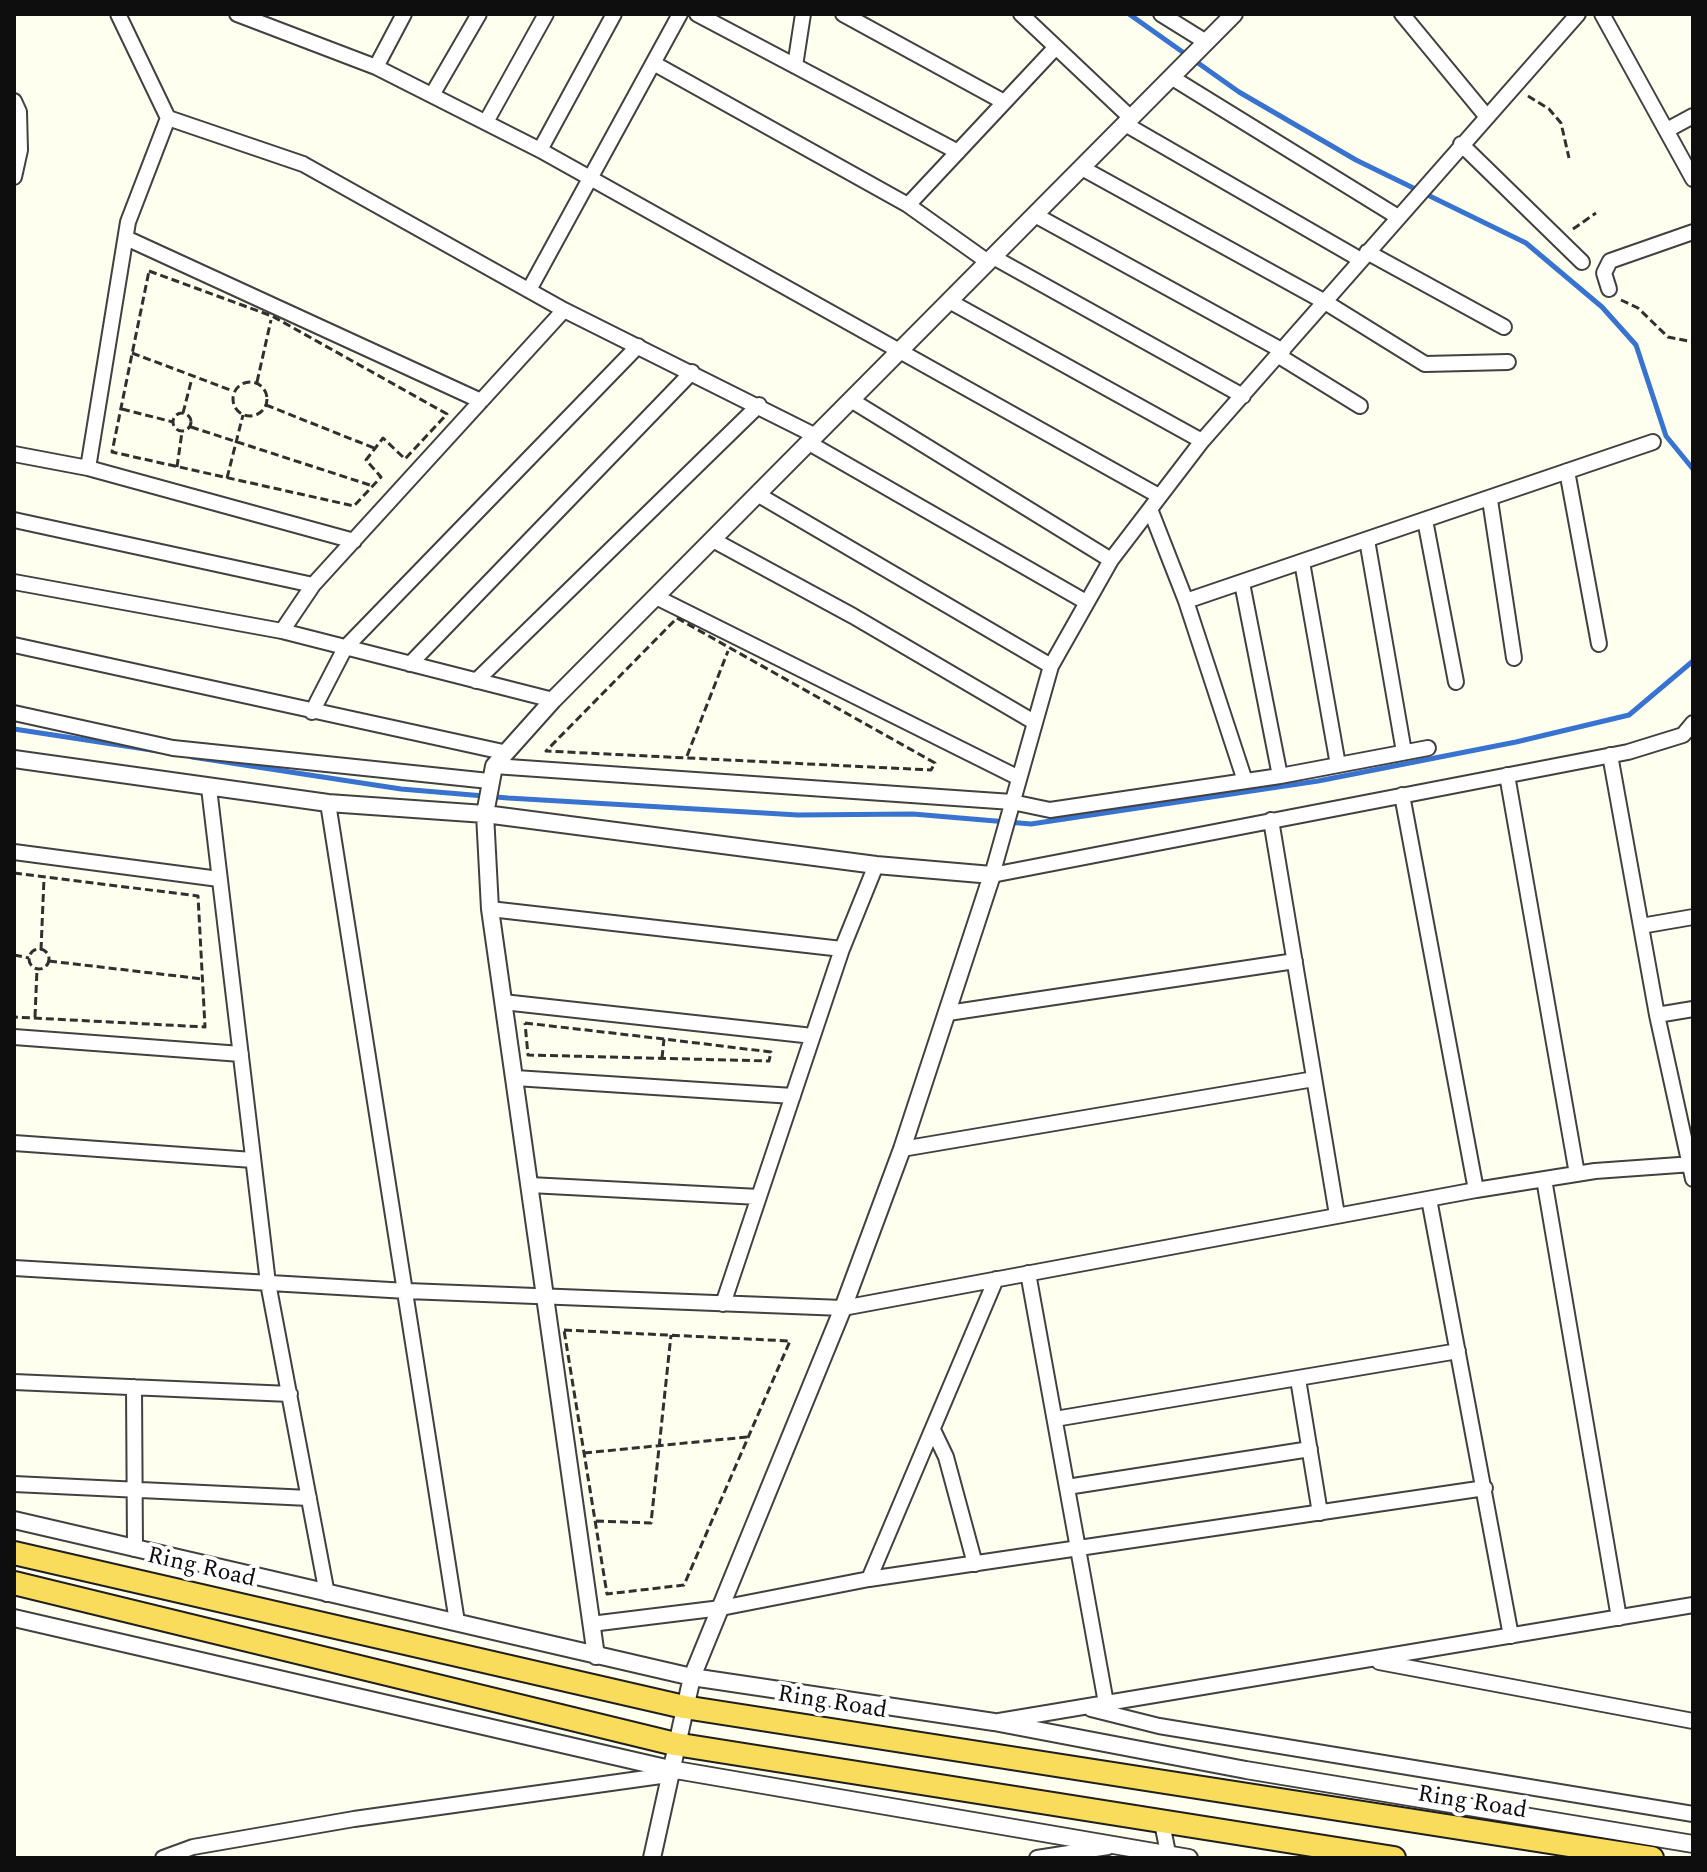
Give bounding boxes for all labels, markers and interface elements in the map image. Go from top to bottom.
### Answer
street label: Ring Road [144,1543,258,1595]
street label: Ring Road [775,1681,889,1727]
street label: Ring Road [1415,1781,1529,1827]

